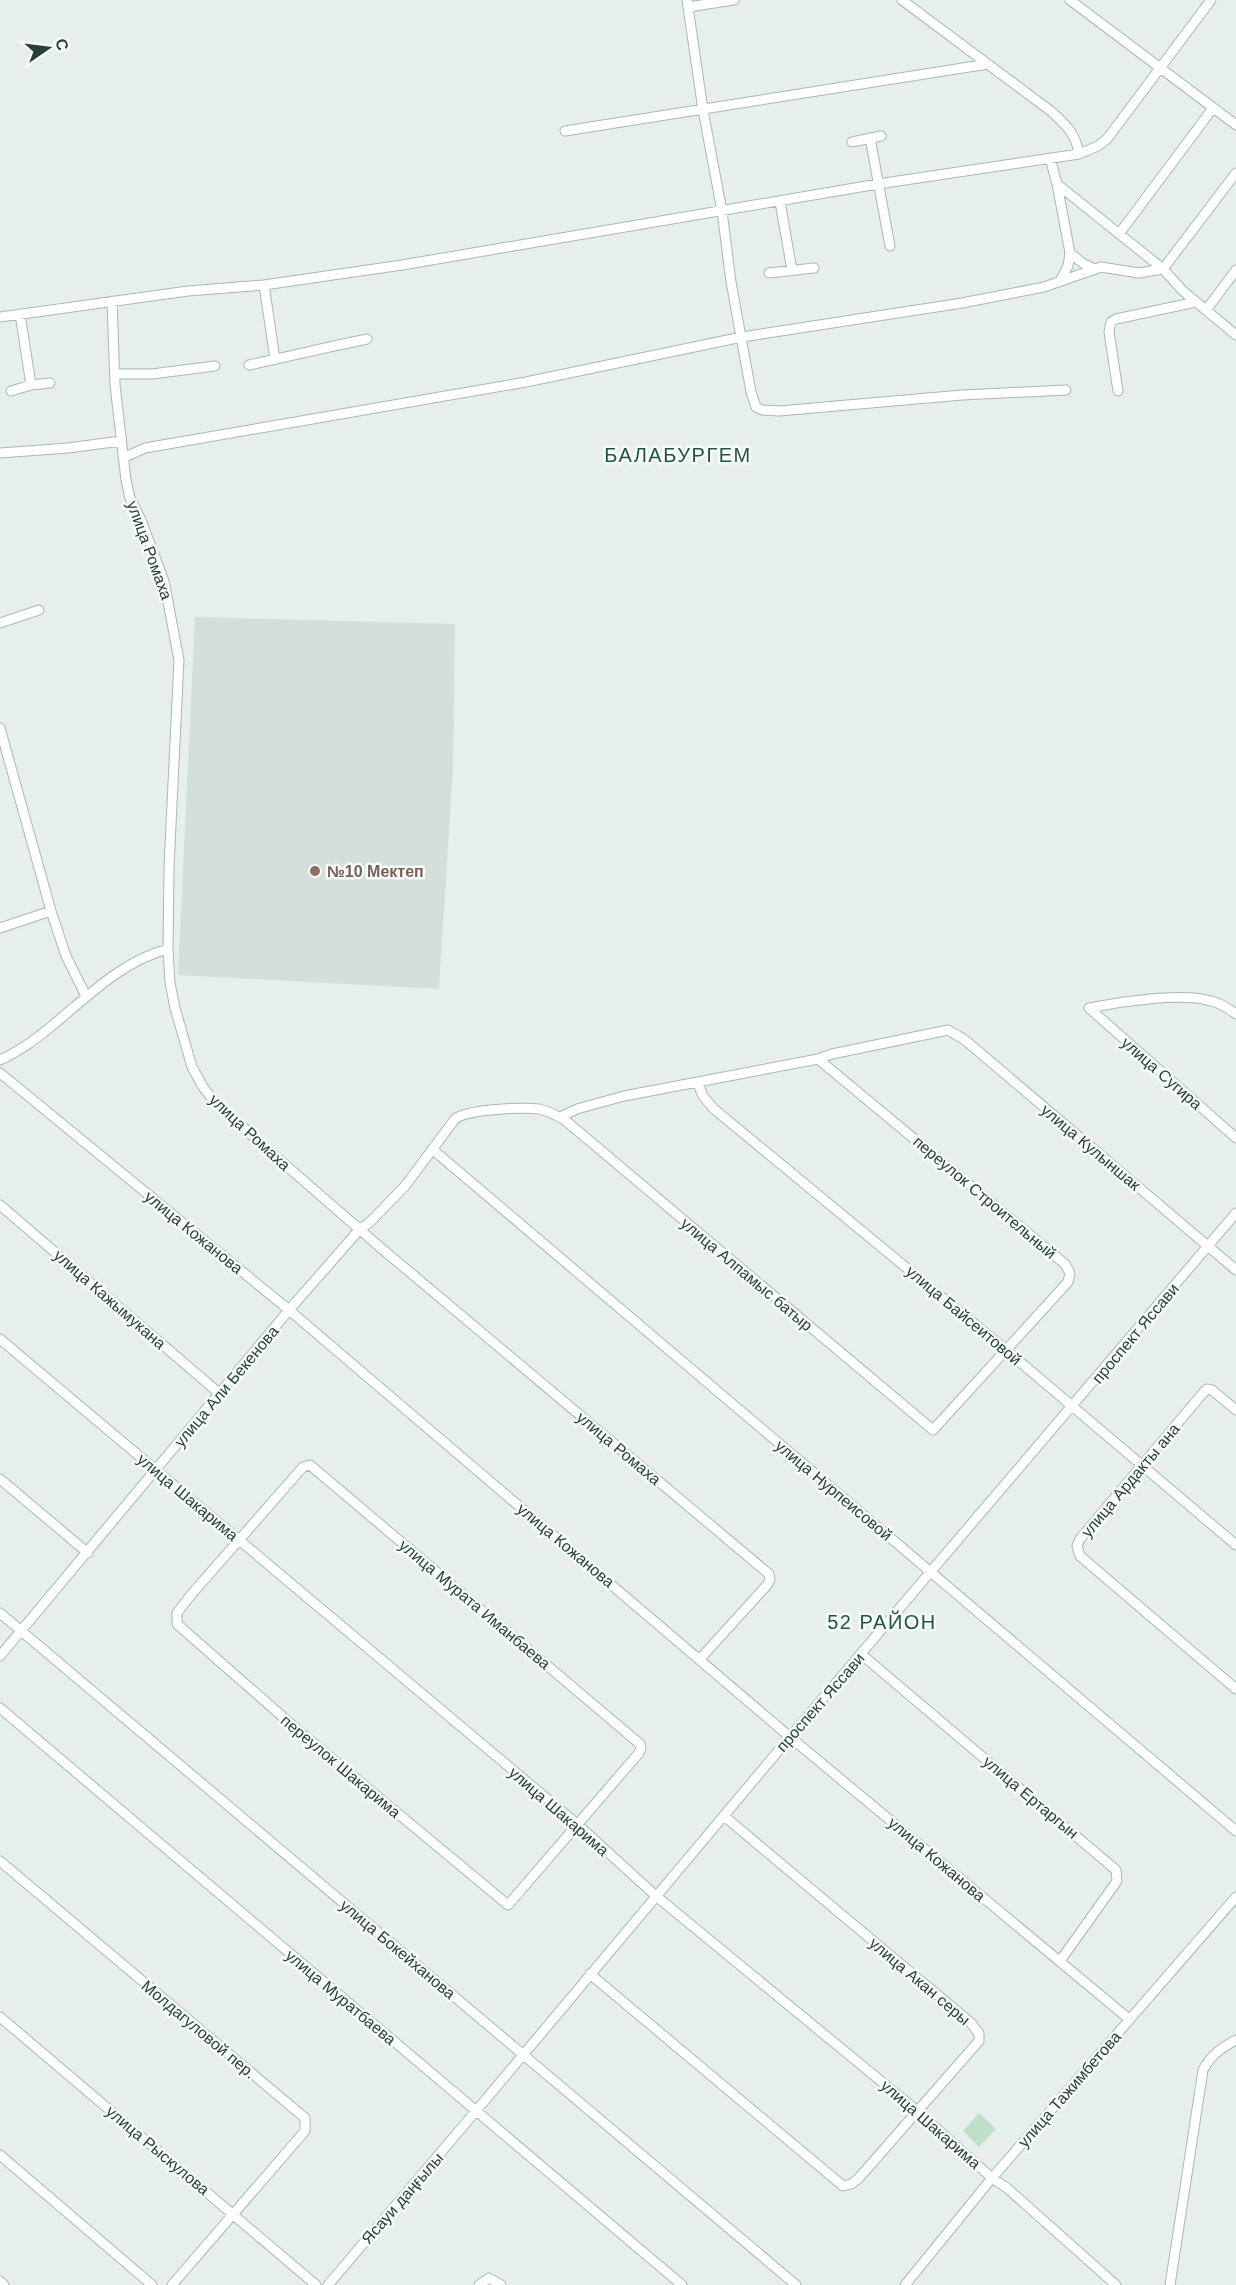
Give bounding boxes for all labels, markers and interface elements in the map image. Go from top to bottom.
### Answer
north arrow [18,18,78,78]
text: С [52,37,72,53]
district label: БАЛАБУРГЕМ [604,444,752,466]
street label: улица Ромаха [124,498,175,602]
place label: №10 Мектеп [327,863,424,880]
marker: №10 Мектеп [308,864,322,878]
street label: улица Сугира [1118,1034,1205,1113]
street label: улица Ромаха [206,1091,294,1174]
street label: улица Кулыншак [1038,1101,1144,1194]
street label: переулок Строительный [910,1133,1059,1262]
street label: улица Кожанова [141,1188,246,1277]
street label: улица Алпамыс батыр [678,1215,816,1334]
street label: улица Кажымукана [51,1246,169,1352]
street label: улица Байсеитовой [903,1262,1025,1368]
street label: проспект Яссави [1089,1280,1182,1387]
street label: улица Али Бекенова [171,1322,282,1450]
street label: улица Ромаха [573,1408,664,1488]
street label: улица Ардакты ана [1078,1420,1183,1541]
street label: улица Нурпеисовой [772,1437,895,1544]
street label: улица Шакарима [134,1450,241,1544]
street label: улица Кожанова [514,1500,618,1591]
street label: улица Мурата Иманбаева [396,1536,554,1673]
district label: 52 РАЙОН [827,1610,937,1633]
street label: проспект Яссави [773,1650,868,1755]
street label: переулок Шакарима [278,1712,404,1821]
street label: улица Ертаргын [980,1753,1082,1842]
street label: улица Шакарима [506,1764,612,1859]
street label: улица Кожанова [885,1814,989,1905]
street label: улица Бокейханова [337,1896,459,2002]
street label: улица Акан серы [866,1934,973,2028]
street label: улица Муратбаева [282,1946,399,2048]
street label: Молдагуловой пер. [138,1977,259,2082]
street label: улица Тажимбетова [1015,2028,1124,2151]
street label: улица Шакарима [878,2077,984,2172]
street label: улица Рыскулова [103,2102,213,2198]
street label: Ясауи даңғылы [358,2149,446,2247]

